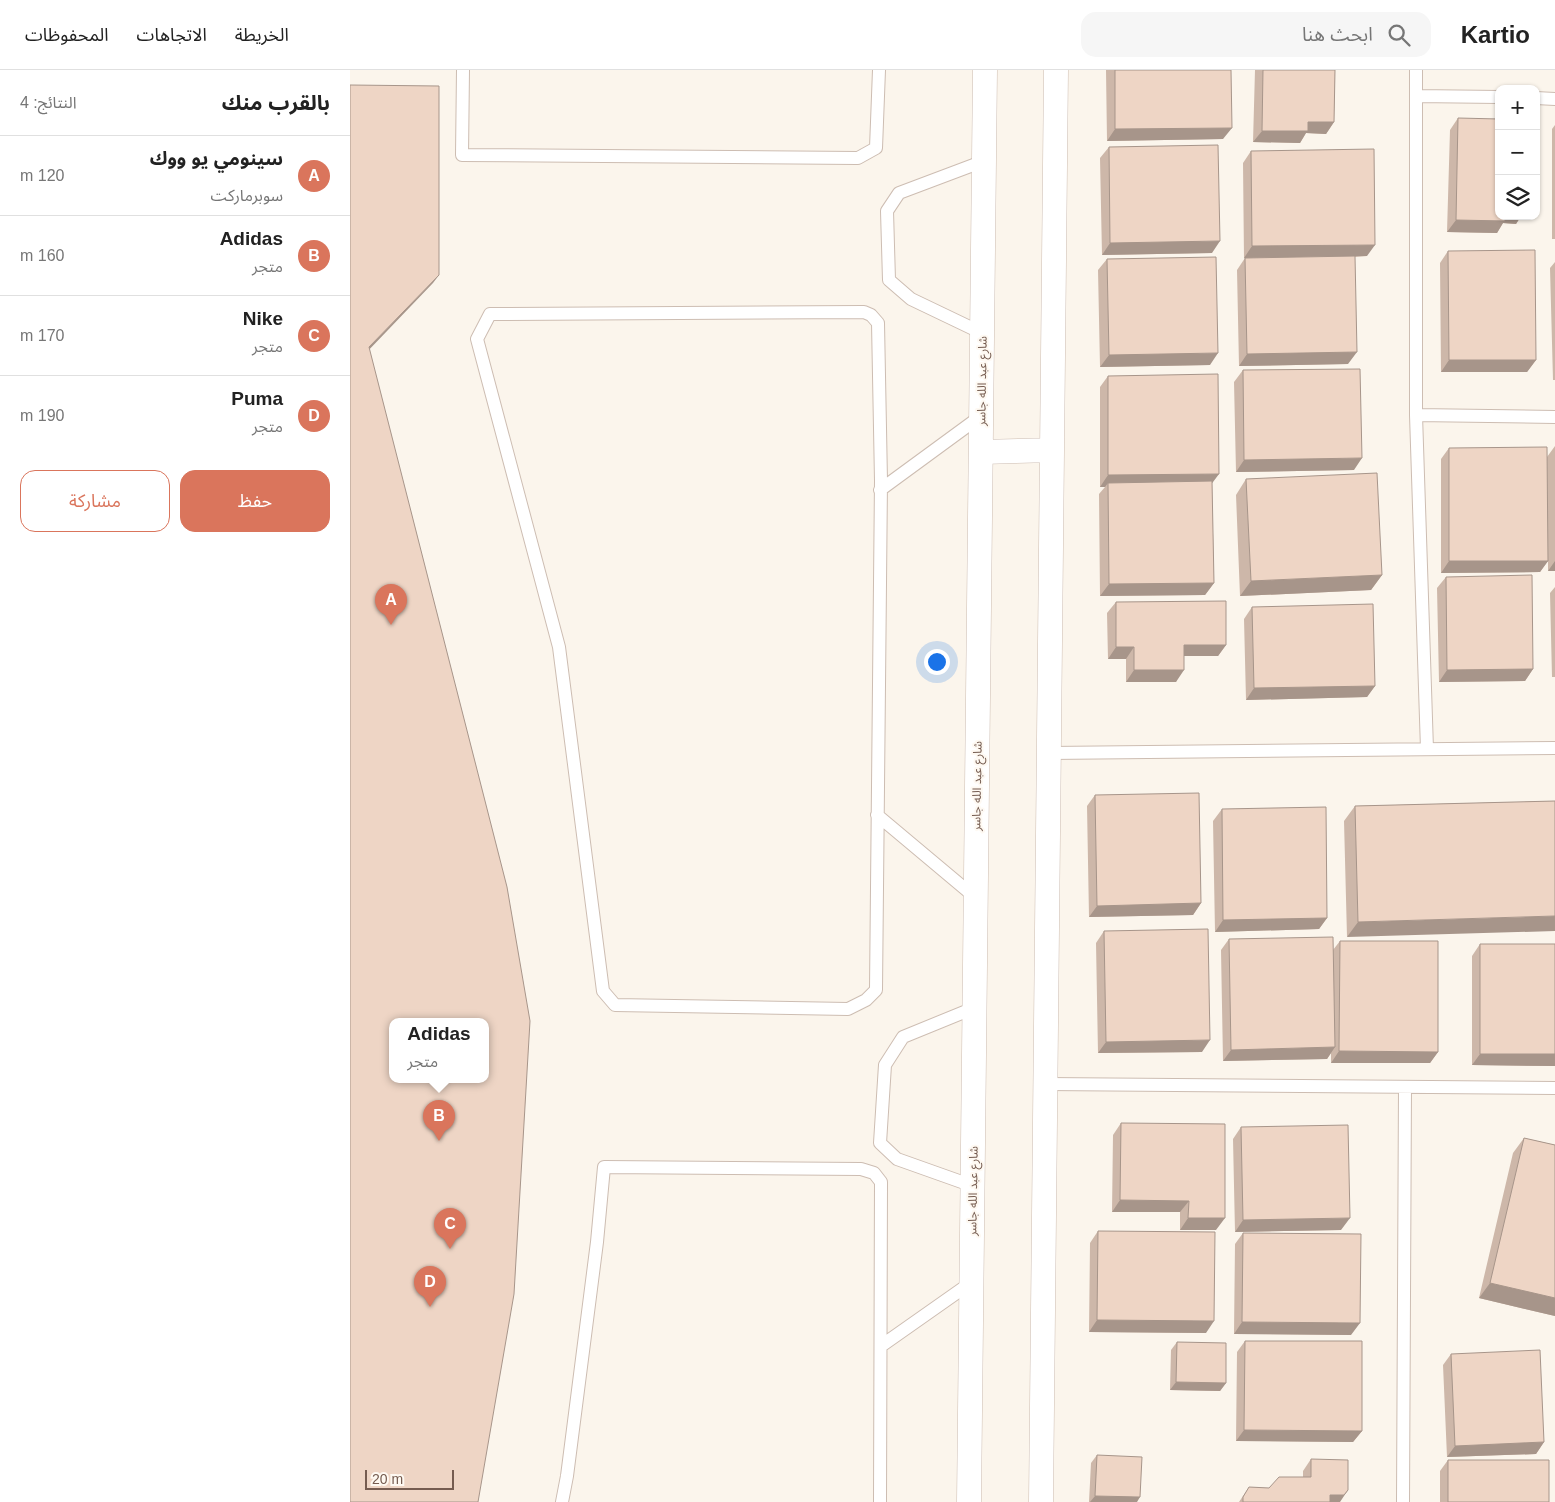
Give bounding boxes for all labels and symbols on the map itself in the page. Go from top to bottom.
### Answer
street label: شارع عبد الله جاسر [974,336,992,427]
pin: A [375,584,407,625]
your location [924,649,950,675]
street label: شارع عبد الله جاسر [969,741,987,832]
pin: B [423,1100,455,1141]
street label: شارع عبد الله جاسر [965,1146,983,1237]
pin: C [434,1208,466,1249]
pin: D [414,1266,446,1307]
scale bar [365,1467,454,1490]

